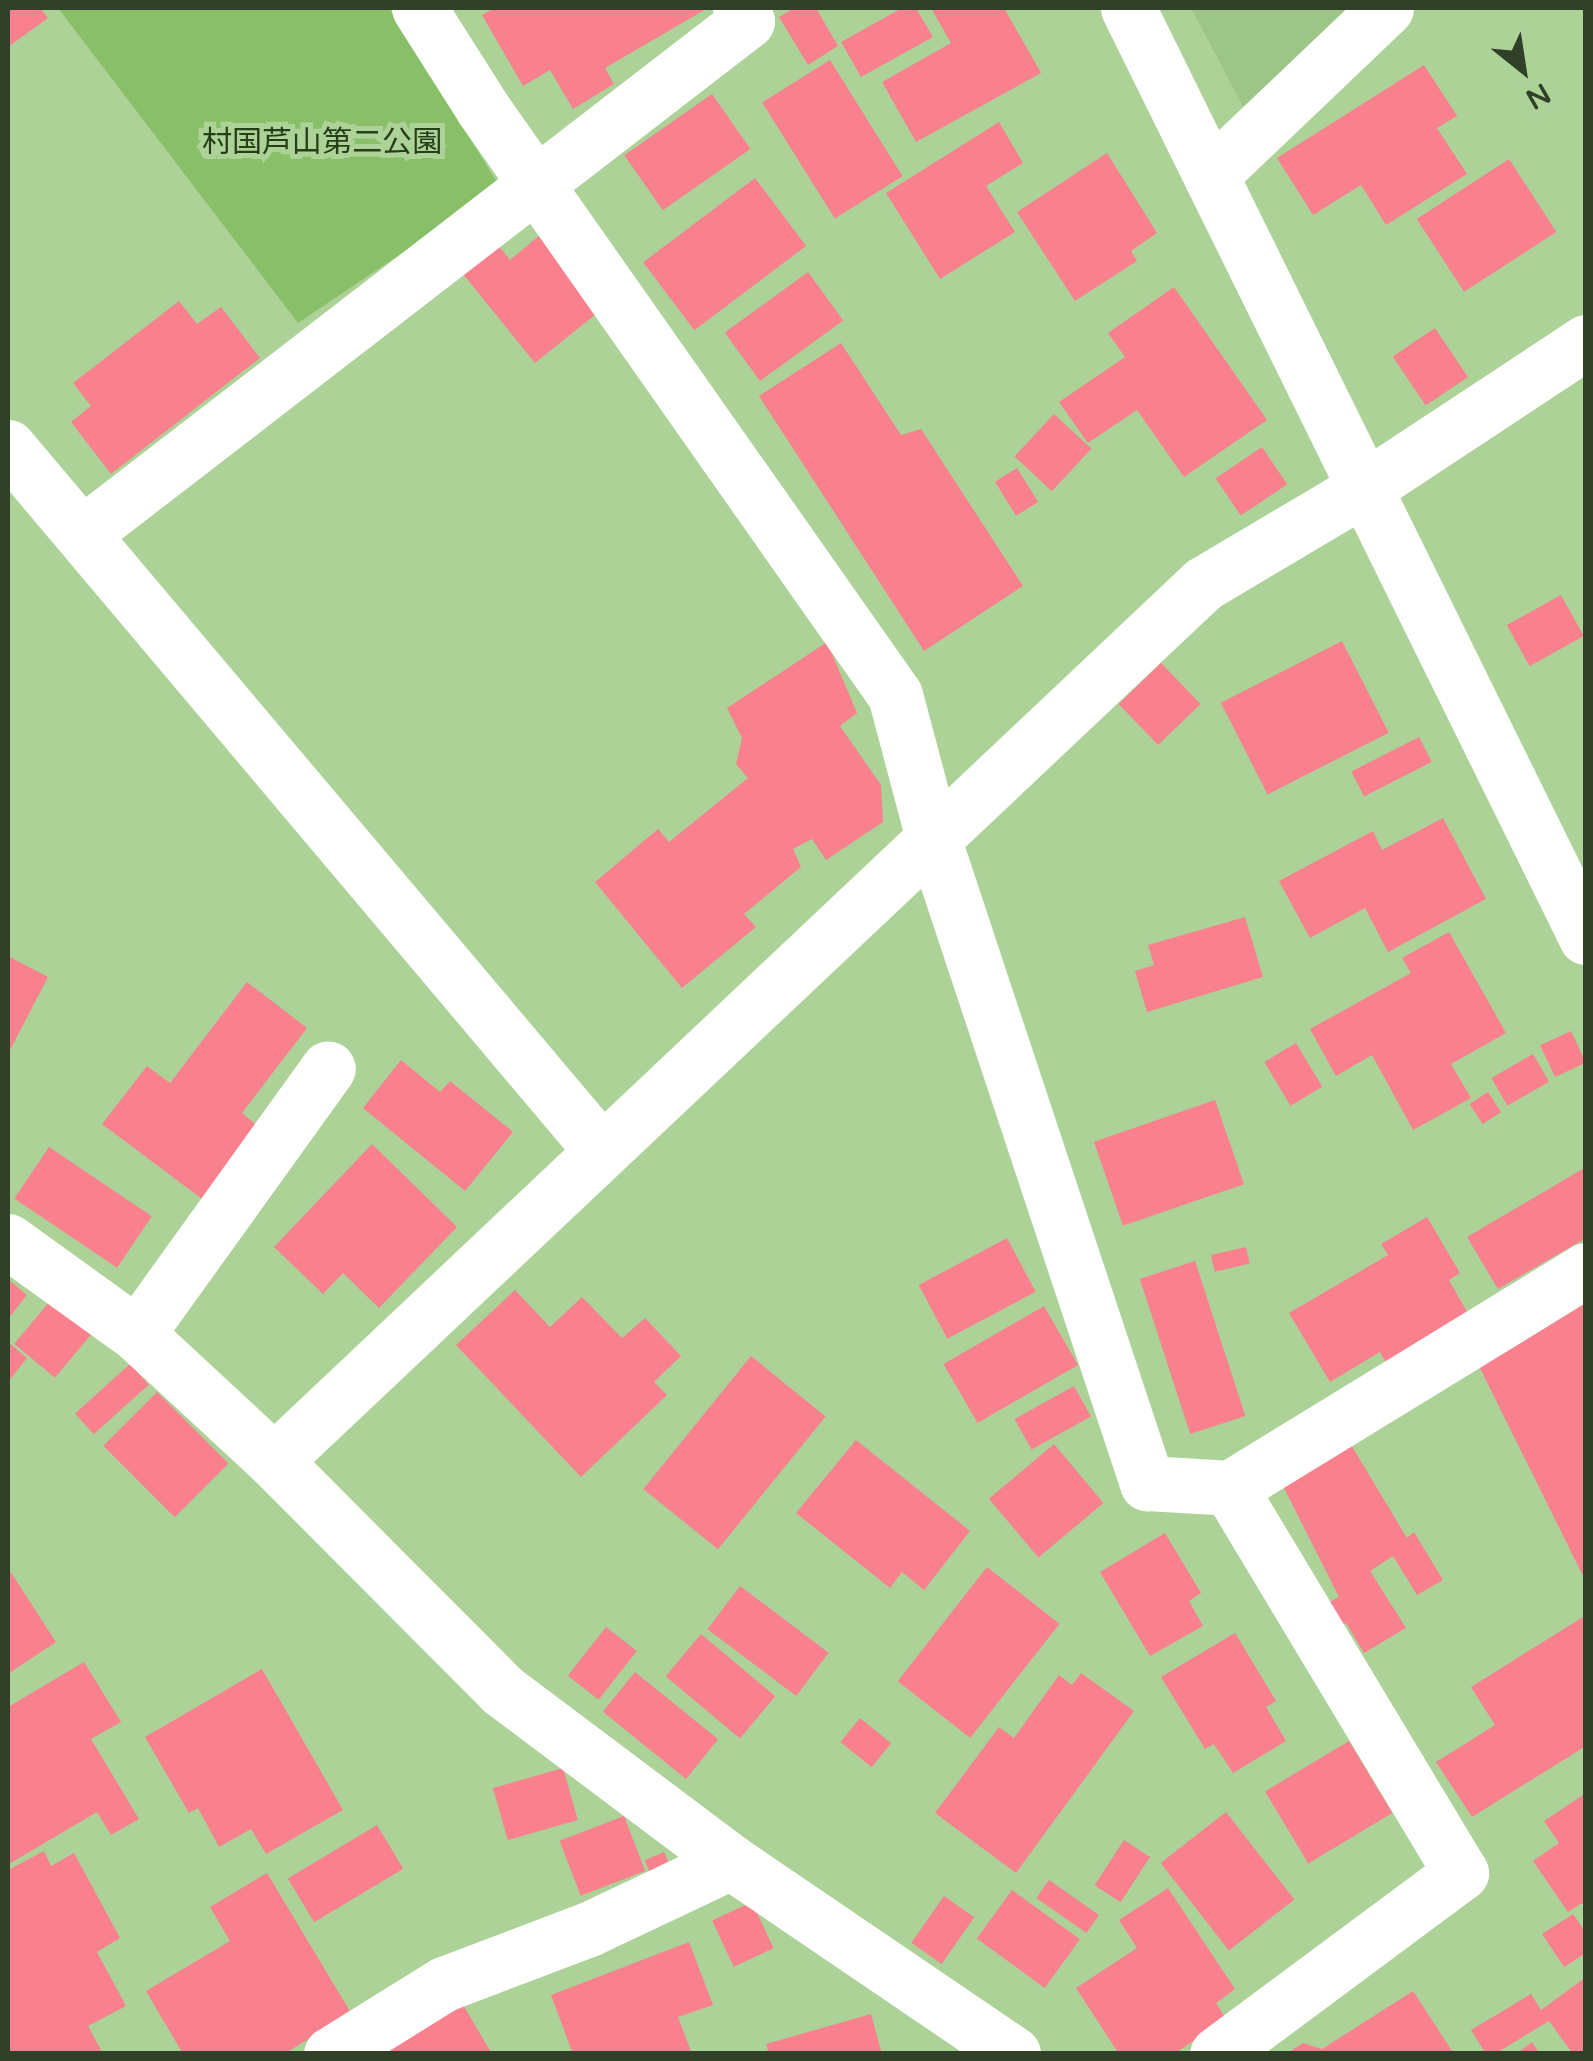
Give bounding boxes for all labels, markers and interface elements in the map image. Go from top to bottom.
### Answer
north arrow [1473,20,1573,120]
text: N [1520,76,1556,116]
park label: 村国芦山第二公園 [202,125,442,161]

